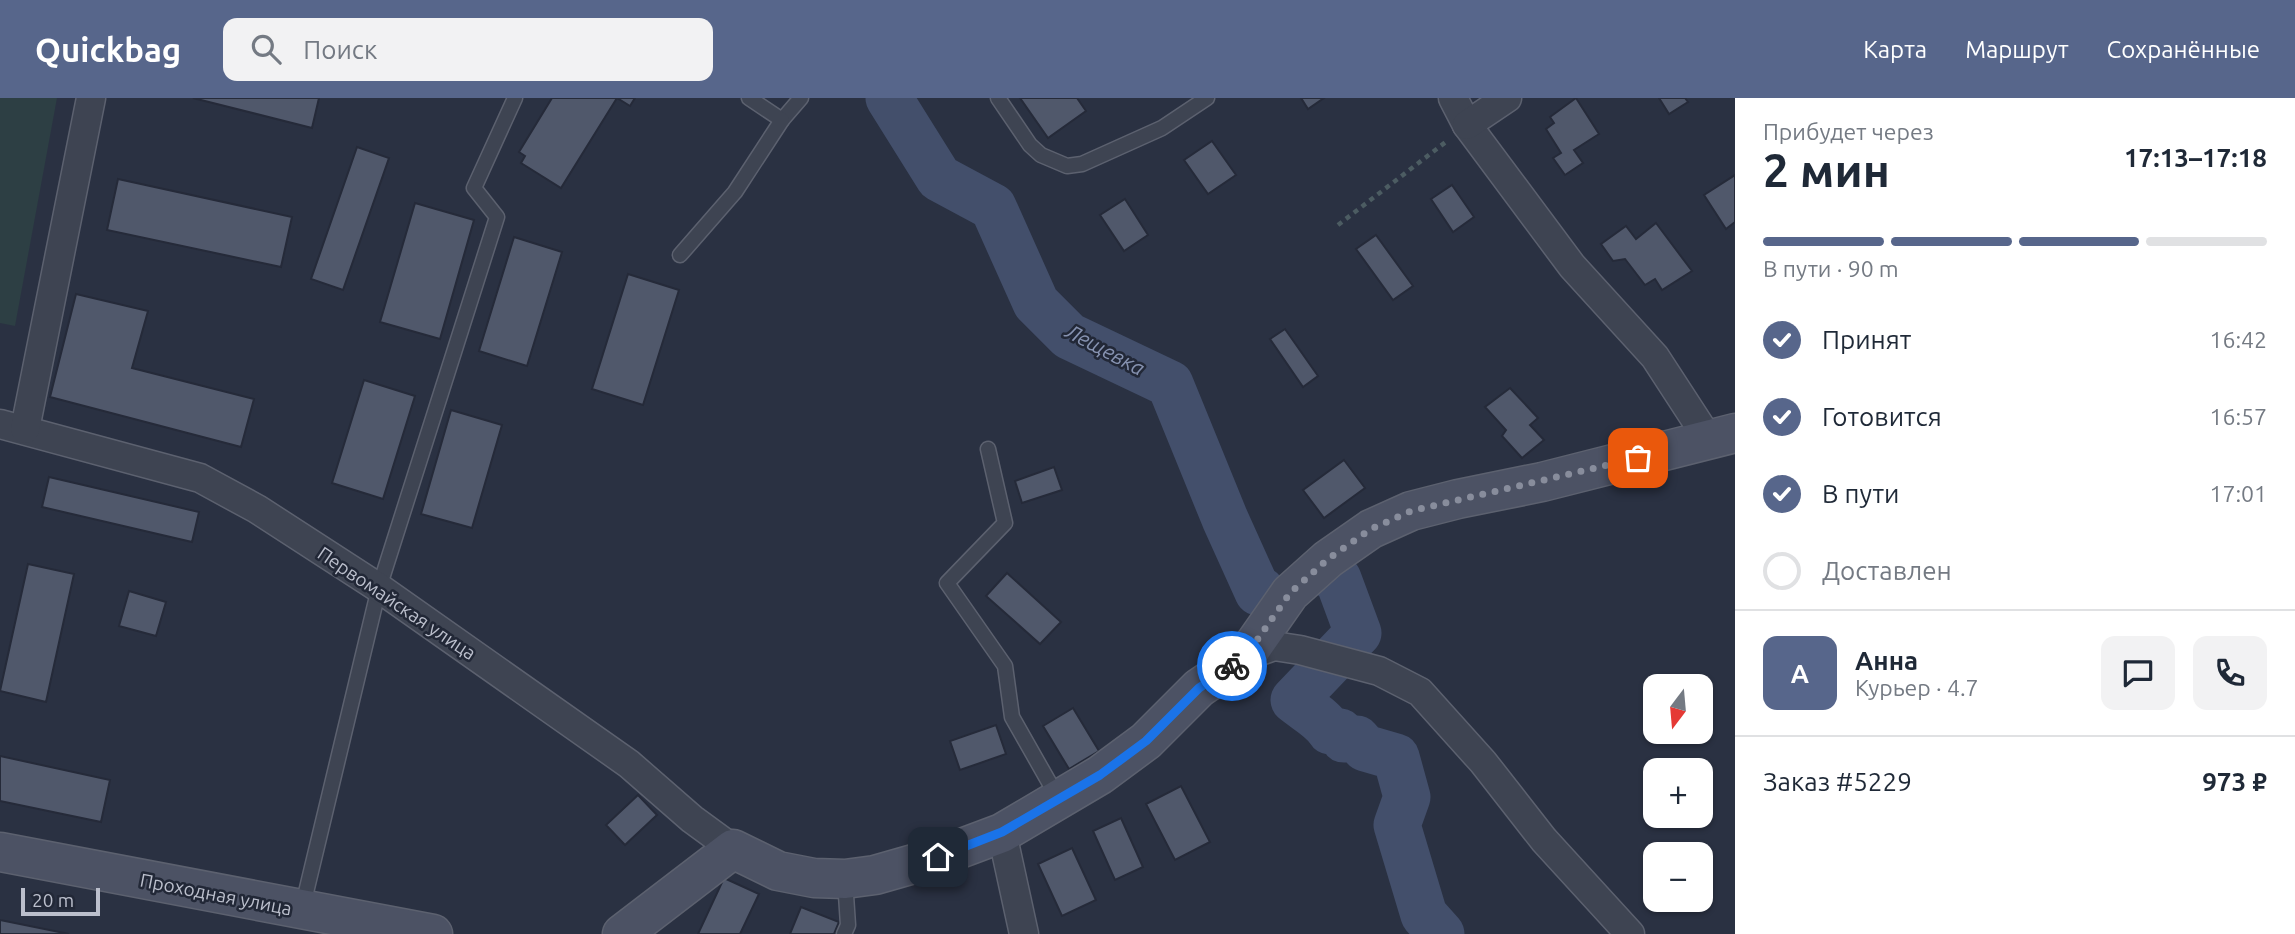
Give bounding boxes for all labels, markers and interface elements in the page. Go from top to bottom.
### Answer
search box [223,18,713,81]
icon: search [247,30,285,68]
text: Quickbag [35,31,181,68]
text: Поиск [303,35,377,64]
text: Карта [1863,36,1927,63]
text: Маршрут [1965,36,2069,63]
text: Сохранённые [2107,36,2260,63]
text: Прибудет через [1763,119,1934,144]
text: 17:13–17:18 [2124,143,2267,172]
text: 2 мин [1763,144,1890,196]
text: В пути · 90 m [1763,256,1899,281]
water label: Лещевка [1061,318,1149,380]
icon: check [1763,321,1801,359]
text: Принят [1822,325,1911,354]
text: 16:42 [2209,327,2267,352]
icon: check [1763,398,1801,436]
text: Готовится [1822,402,1942,431]
text: 16:57 [2209,404,2267,429]
pin [1608,428,1668,488]
icon: bag [1619,439,1657,477]
icon: check [1763,475,1801,513]
text: В пути [1822,479,1899,508]
text: 17:01 [2209,481,2267,506]
street label: Первомайская улица [314,542,480,664]
text: Доставлен [1822,556,1952,585]
courier [1197,631,1267,701]
button: chat [2101,636,2175,710]
button: phone [2193,636,2267,710]
text: Анна [1855,646,1918,675]
icon: bike [1213,647,1251,685]
text: А [1791,659,1809,688]
north arrow [1643,674,1713,744]
map controls [1643,674,1713,912]
text: Курьер · 4.7 [1855,675,1979,700]
button: + [1643,758,1713,828]
text: Заказ #5229 [1763,767,1912,796]
text: 973 ₽ [2202,767,2267,796]
pin [908,827,968,887]
icon: home [919,838,957,876]
button: − [1643,842,1713,912]
street label: Проходная улица [138,868,294,920]
scale bar [21,885,100,917]
text: 20 m [32,889,74,911]

